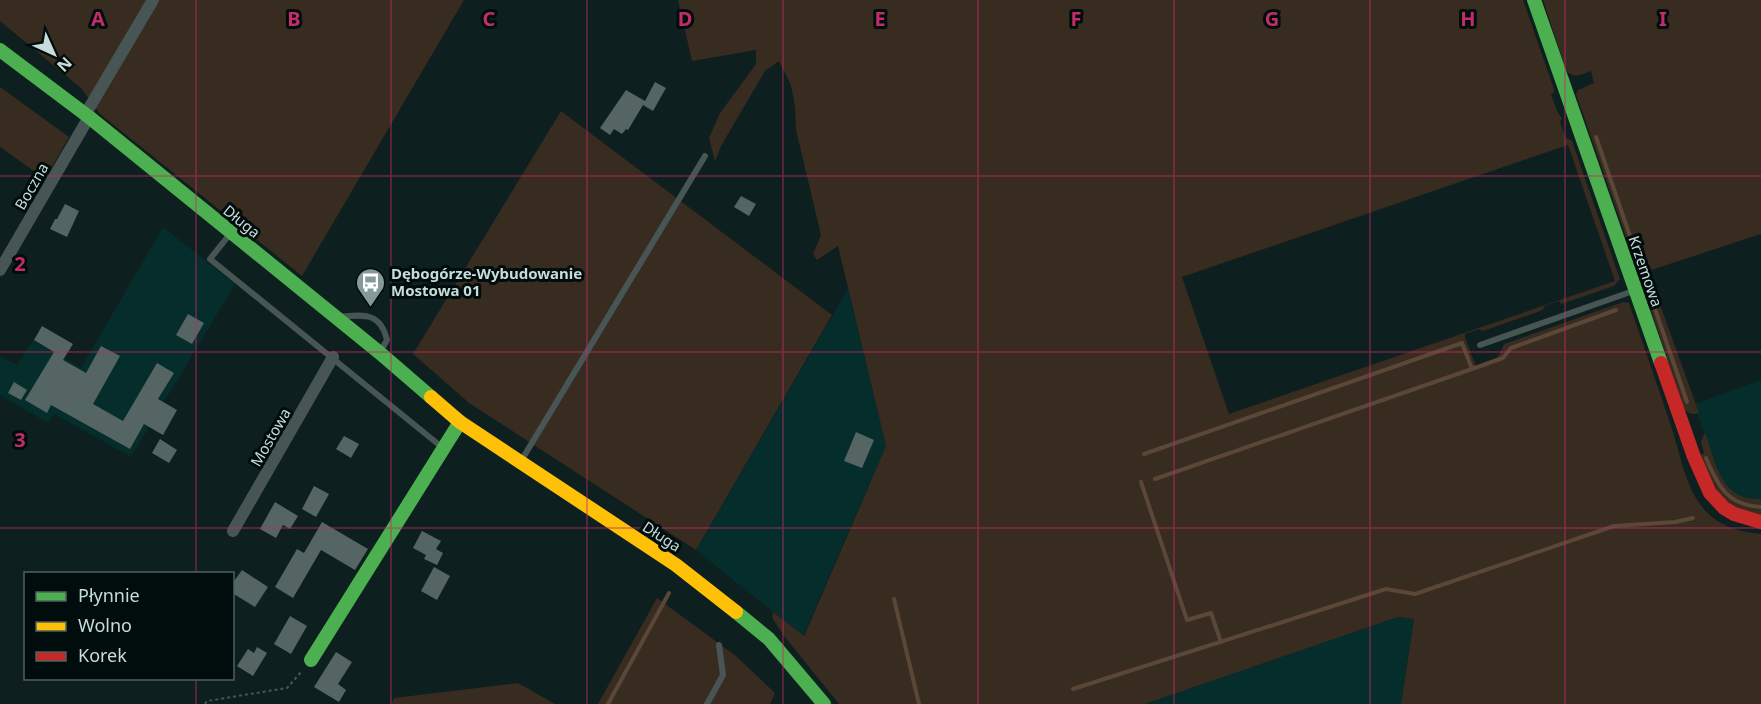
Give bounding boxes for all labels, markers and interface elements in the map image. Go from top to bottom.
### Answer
text: A [91,5,105,32]
text: B [287,5,301,32]
text: C [483,5,496,32]
text: D [678,5,692,32]
text: E [874,5,886,32]
text: F [1071,5,1081,32]
text: G [1265,5,1279,32]
text: H [1460,5,1476,32]
text: I [1659,5,1667,32]
north arrow [24,24,84,84]
text: N [52,52,77,77]
street label: Boczna [10,159,52,213]
street label: Długa [219,200,265,242]
street label: Krzemowa [1624,233,1668,309]
text: 2 [14,250,26,277]
place label: Dębogórze-Wybudowanie Mostowa 01 [391,263,582,300]
bus stop icon: Dębogórze-Wybudowanie Mostowa 01 [354,266,386,308]
street label: Mostowa [245,404,295,470]
text: 3 [14,426,26,453]
street label: Długa [639,516,685,556]
legend [24,572,234,680]
text: Płynnie [78,583,140,607]
text: Wolno [78,613,132,637]
text: Korek [78,643,127,667]

